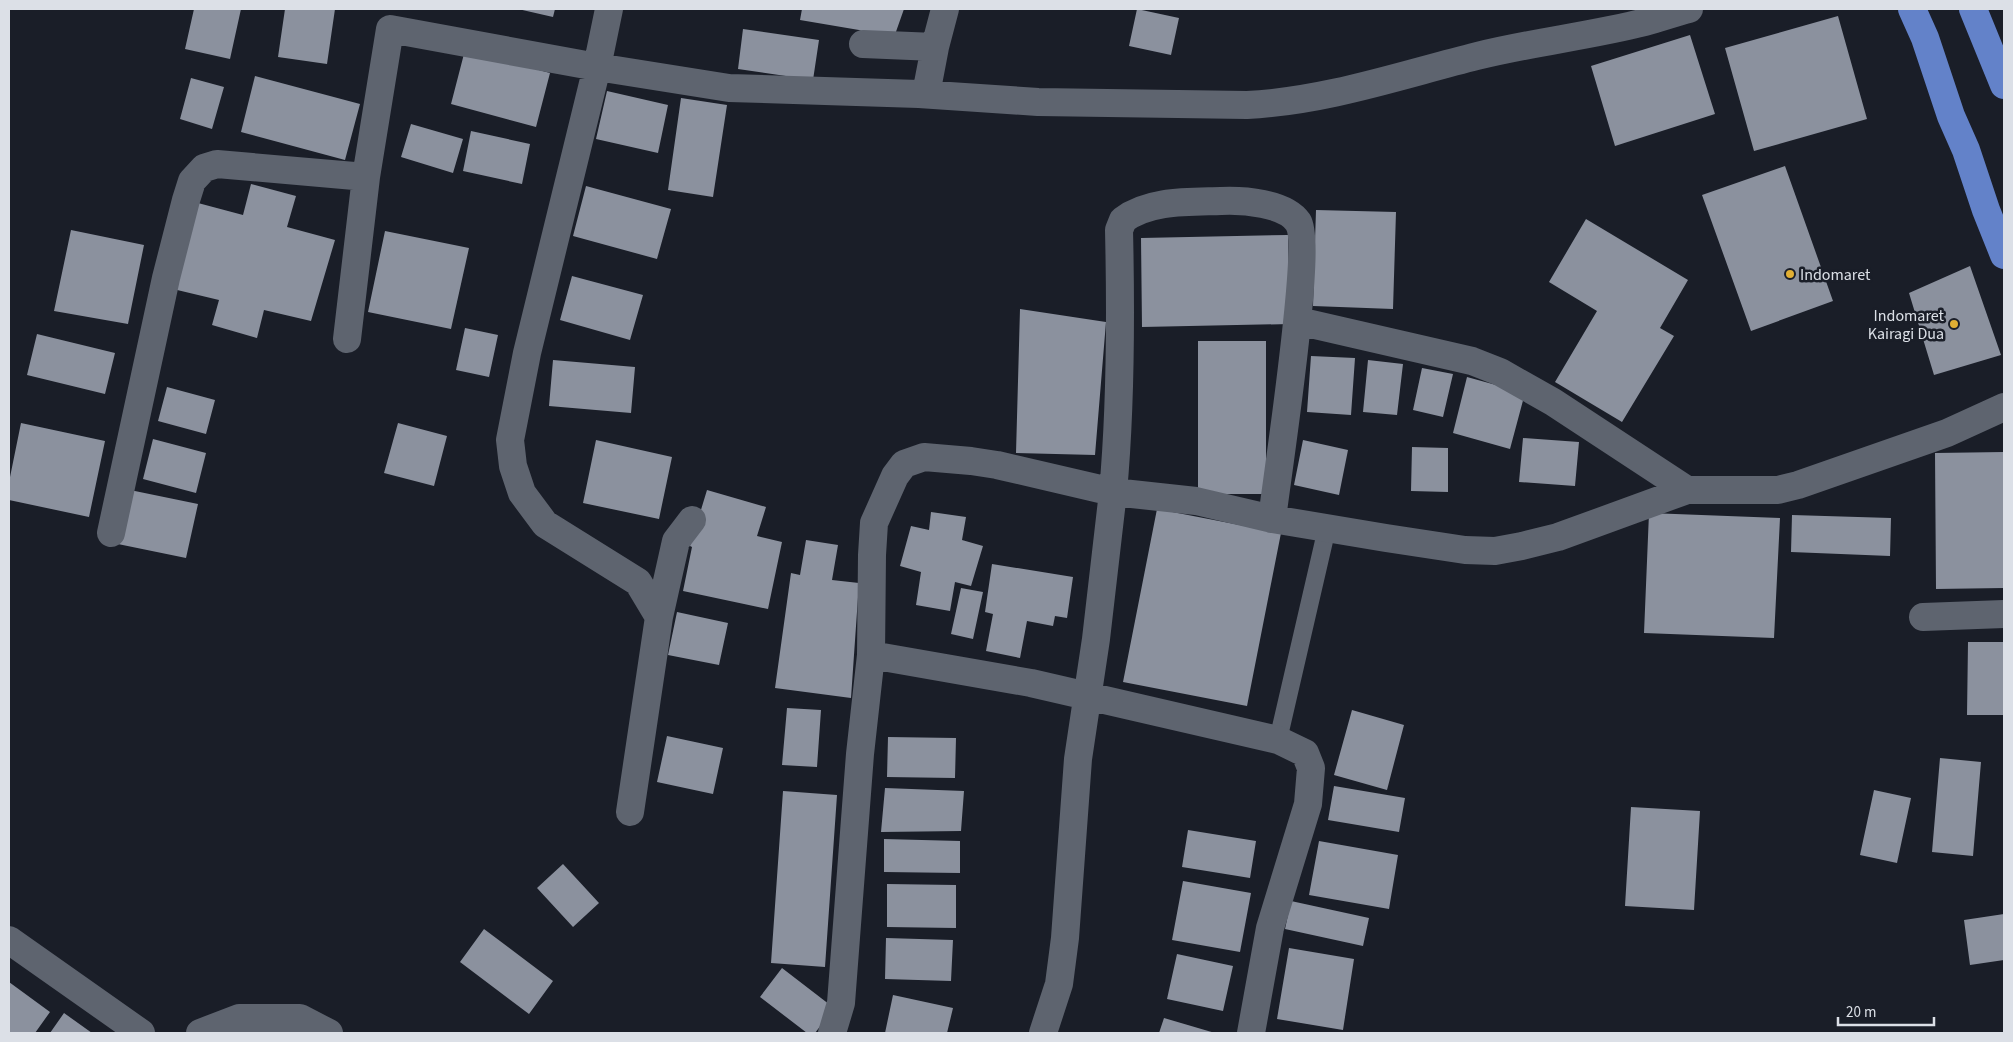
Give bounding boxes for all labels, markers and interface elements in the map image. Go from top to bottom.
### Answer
place label: Indomaret [1800,264,1871,286]
marker: Indomaret [1784,268,1796,280]
place label: Indomaret Kairagi Dua [1868,305,1945,345]
marker: Indomaret Kairagi Dua [1948,318,1960,330]
scale bar [1838,994,1934,1026]
text: 20 m [1846,1002,1876,1023]

